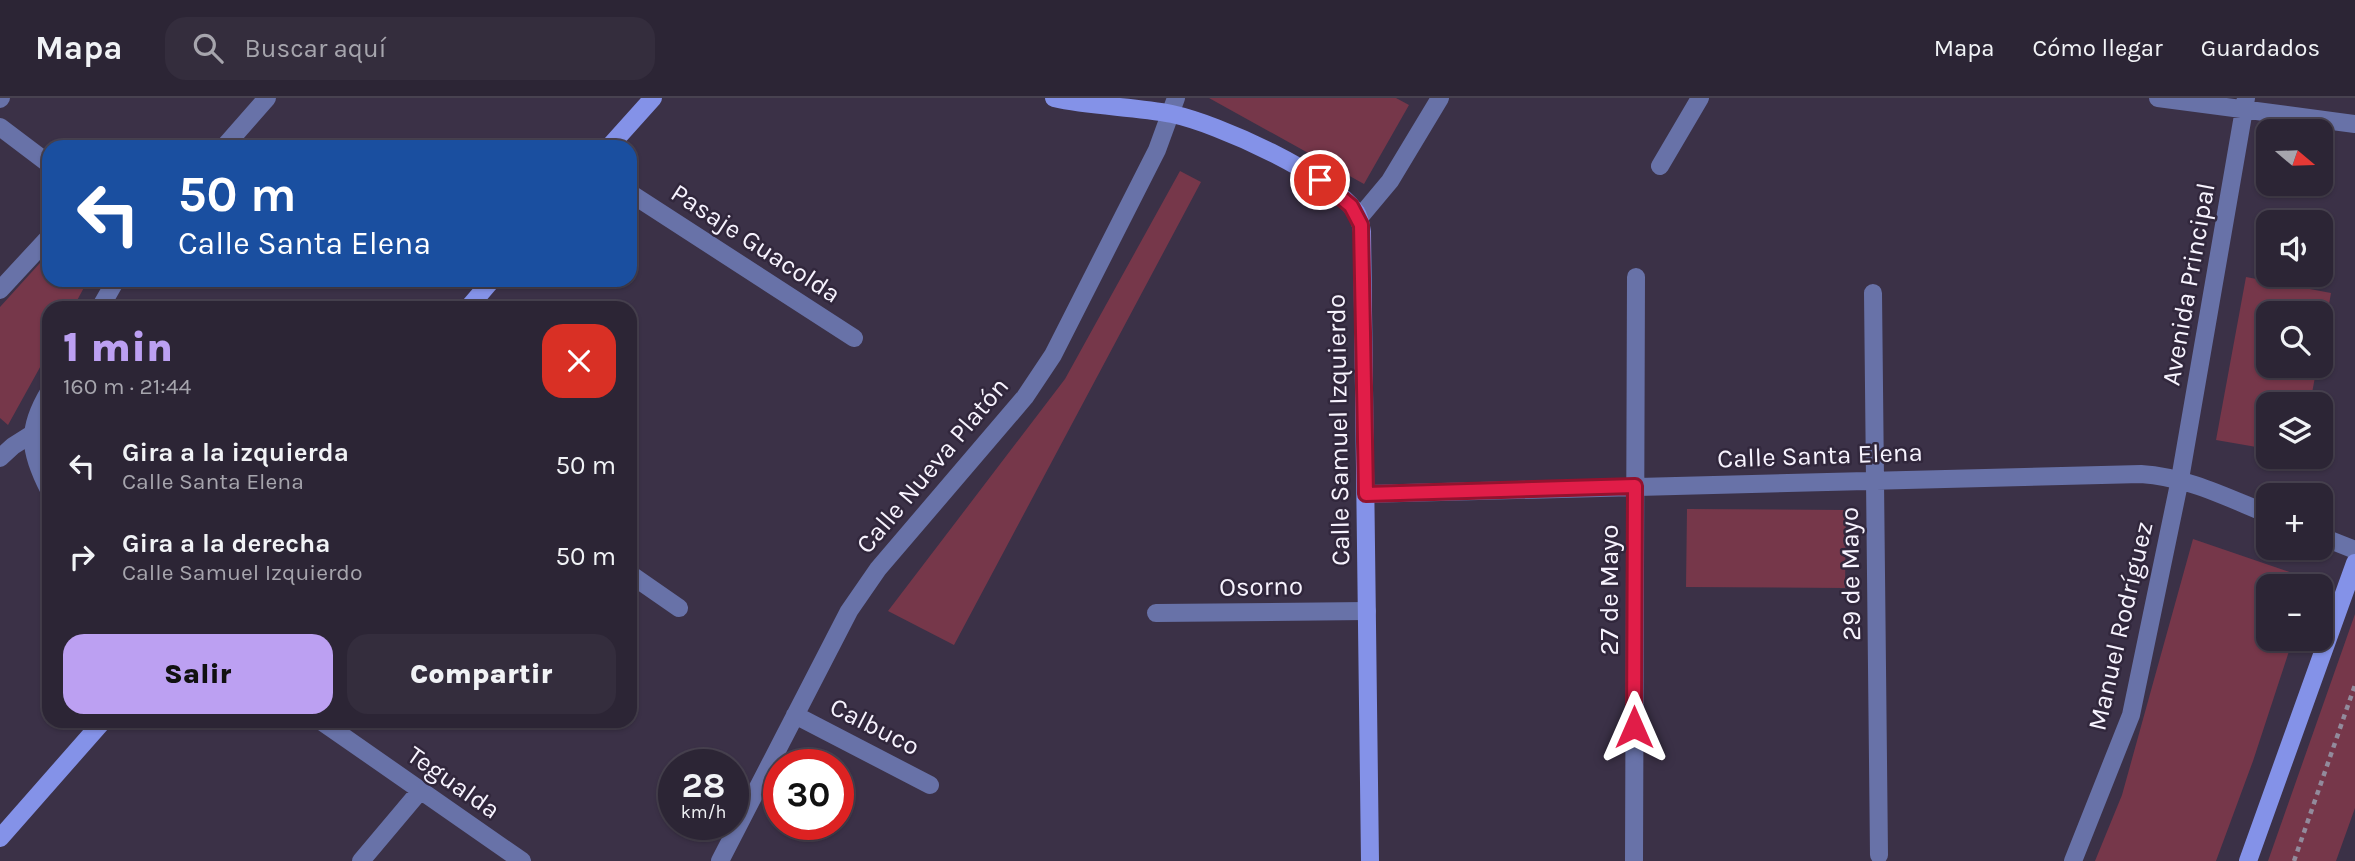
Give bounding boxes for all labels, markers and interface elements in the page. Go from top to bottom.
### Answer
search box [165,17,655,80]
text: Mapa [35,29,123,67]
icon: search [189,29,227,67]
text: Buscar aquí [245,33,386,64]
text: Mapa [1934,34,1994,62]
text: Cómo llegar [2032,34,2163,62]
text: Guardados [2201,34,2320,62]
north arrow [2256,119,2333,196]
map controls [2256,119,2333,651]
pin [1290,150,1350,210]
icon: arrive [1301,161,1339,199]
text: 50 m [178,166,296,223]
icon: left [63,168,154,259]
street label: Pasaje Guacolda [665,177,846,310]
street label: Avenida Principal [2155,180,2222,388]
button: sound [2256,210,2333,287]
text: Calle Santa Elena [178,225,431,262]
street label: Calle Samuel Izquierdo [1321,294,1356,566]
button: search [2256,301,2333,378]
text: 1 min [63,322,173,372]
button: close [542,324,616,398]
street label: Calle Nueva Platón [850,371,1015,560]
text: 160 m · 21:44 [63,373,191,400]
button: layers [2256,392,2333,469]
street label: Calle Santa Elena [1717,436,1923,475]
text: Gira a la izquierda [122,437,349,468]
icon: left [63,447,101,485]
text: 50 m [555,450,616,481]
text: Calle Santa Elena [122,468,304,495]
button: + [2256,483,2333,560]
street label: 29 de Mayo [1834,507,1867,641]
street label: Manuel Rodríguez [2081,519,2160,734]
street label: 27 de Mayo [1594,524,1625,656]
text: Gira a la derecha [122,528,331,559]
icon: right [63,538,101,576]
text: 50 m [555,541,616,572]
text: Calle Samuel Izquierdo [122,559,363,586]
street label: Osorno [1219,570,1303,603]
button: − [2256,574,2333,651]
button: Salir [63,634,333,714]
button: Compartir [347,634,616,714]
position arrow [1597,690,1671,764]
street label: Calbuco [825,691,925,762]
street label: Tegualda [401,739,506,826]
speed limit sign: 30 [763,749,854,840]
text: 28 [682,765,725,806]
text: km/h [681,801,726,823]

